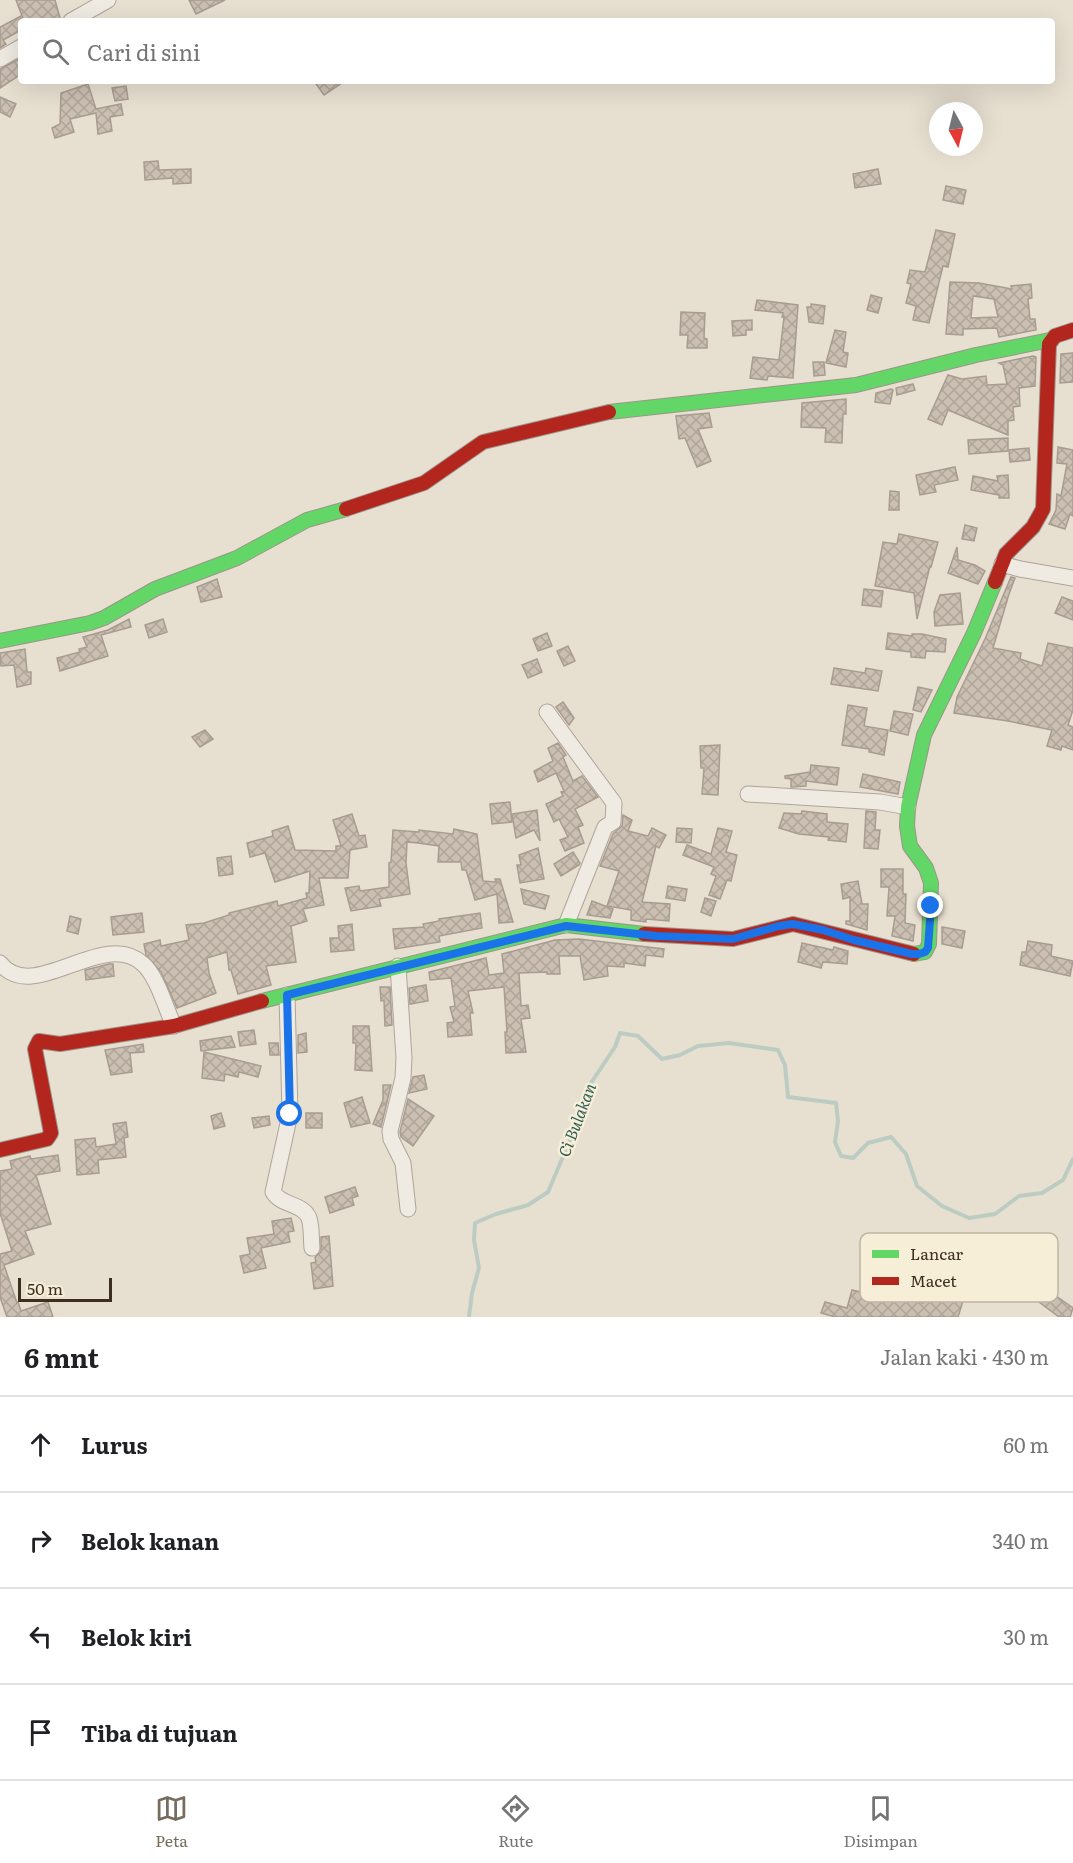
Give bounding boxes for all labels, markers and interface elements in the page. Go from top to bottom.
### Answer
search box [18,18,1055,84]
icon: search [39,35,72,68]
text: Cari di sini [87,35,200,68]
north arrow [929,102,983,156]
route end [917,892,943,918]
water label: Ci Bulakan [551,1079,601,1160]
route start [276,1100,302,1126]
legend [860,1233,1058,1302]
text: Lancar [910,1241,964,1265]
text: Macet [910,1268,957,1292]
scale bar [18,1275,112,1302]
text: 50 m [27,1276,63,1300]
text: 6 mnt [24,1337,99,1376]
text: Jalan kaki · 430 m [880,1341,1049,1371]
icon: ahead [24,1428,57,1461]
text: Lurus [81,1428,148,1461]
text: 60 m [1003,1429,1049,1459]
icon: right [24,1524,57,1557]
text: Belok kanan [81,1524,219,1557]
text: 340 m [992,1525,1049,1555]
icon: left [24,1620,57,1653]
text: Belok kiri [81,1620,192,1653]
text: 30 m [1003,1621,1049,1651]
icon: arrive [24,1716,57,1749]
text: Tiba di tujuan [81,1716,237,1749]
tab: Peta [155,1792,188,1852]
tab: Rute [498,1792,533,1852]
tab: Disimpan [844,1792,918,1852]

